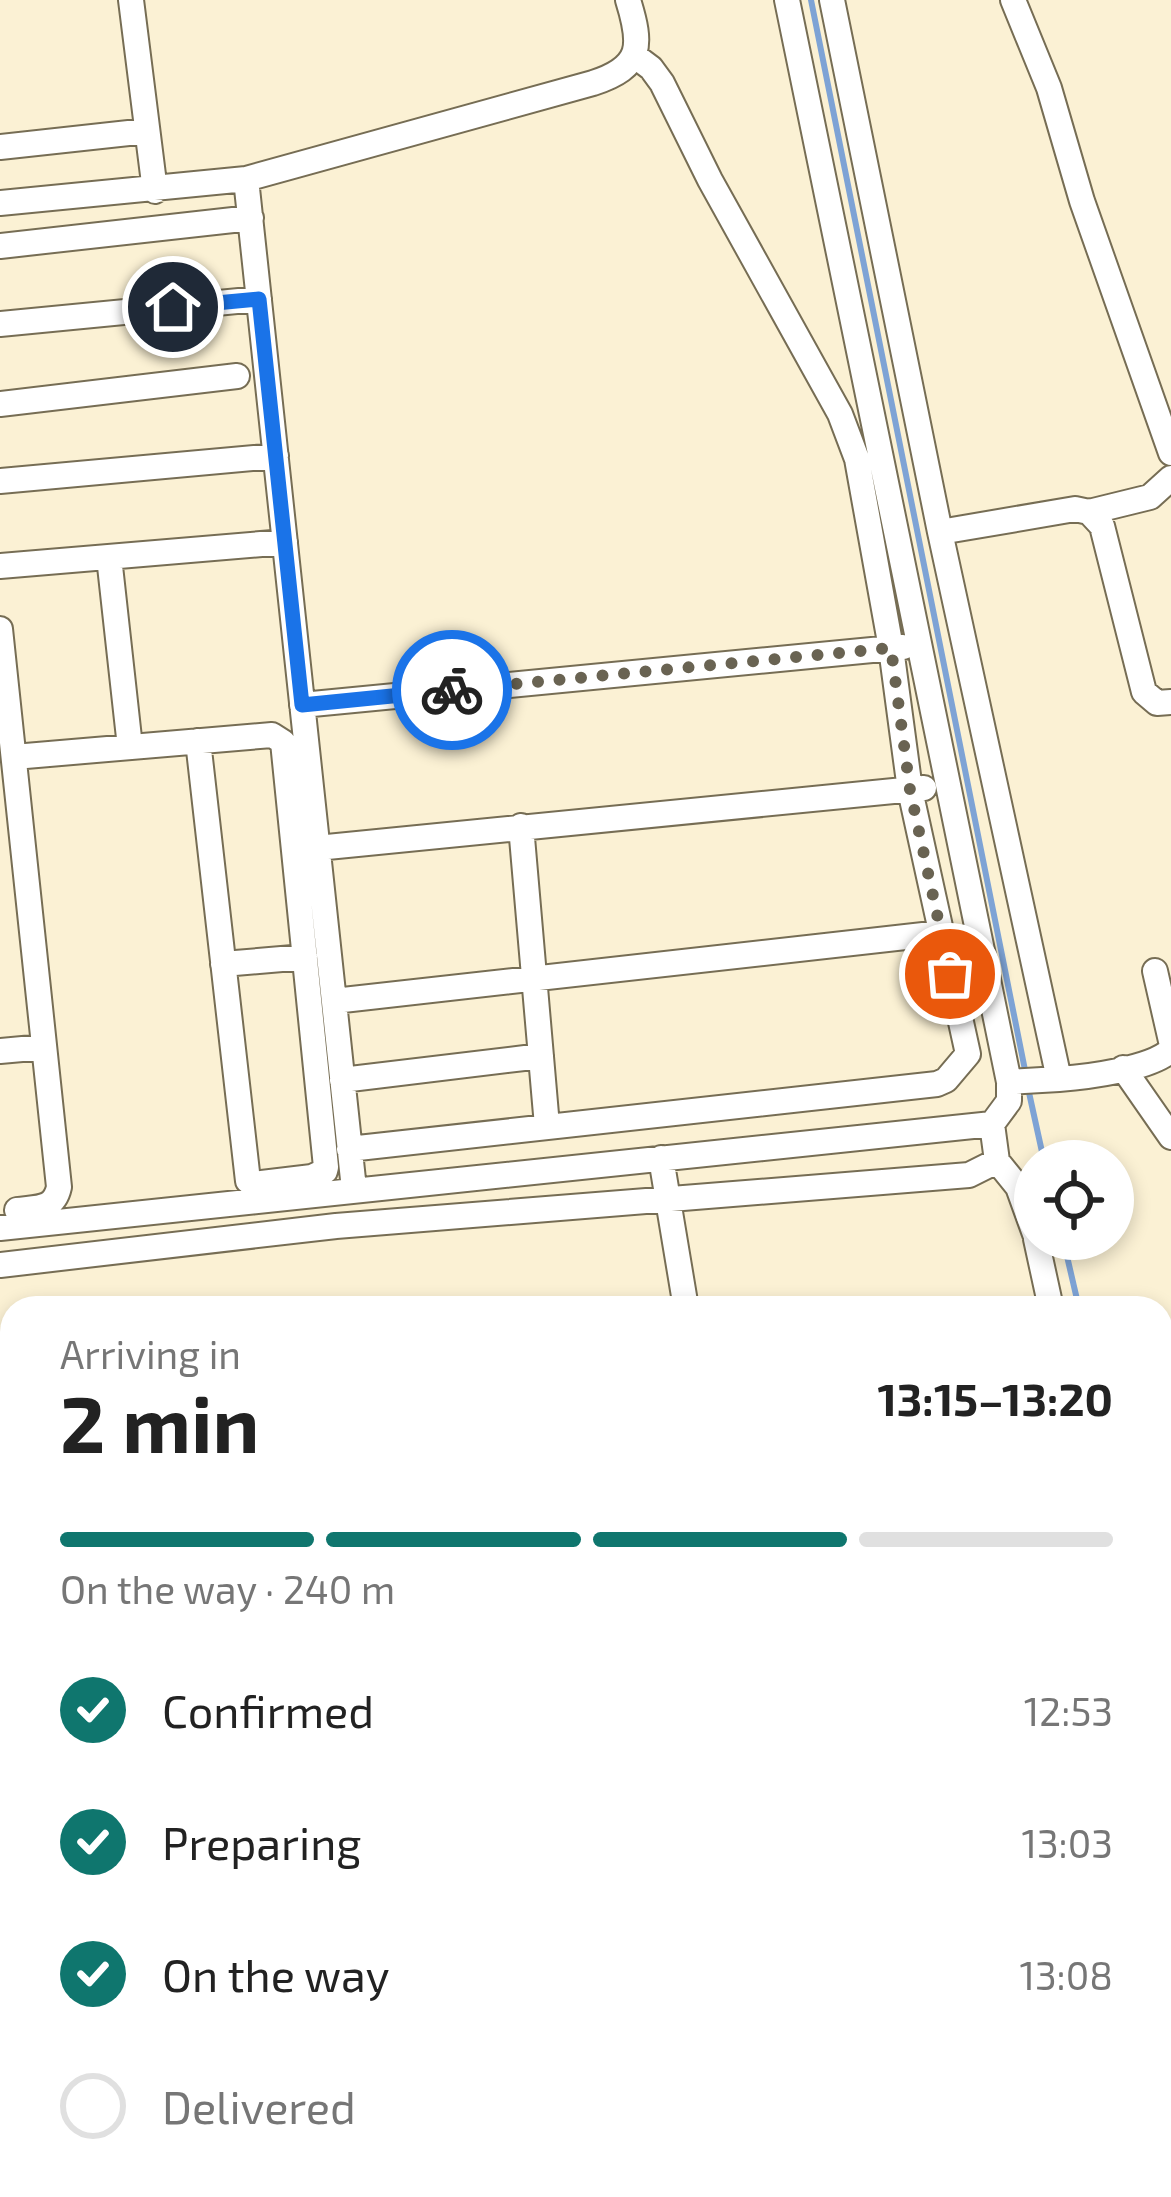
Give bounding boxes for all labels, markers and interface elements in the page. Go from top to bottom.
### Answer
pin [122,256,224,358]
icon: home [140,274,206,340]
courier [392,630,512,750]
icon: bike [419,657,485,723]
pin [899,923,1001,1025]
icon: bag [917,941,983,1007]
map controls [1014,1140,1134,1260]
button: locate [1014,1140,1134,1260]
text: Arriving in [60,1330,241,1377]
text: 13:15–13:20 [877,1371,1113,1425]
text: 2 min [60,1375,259,1469]
text: On the way · 240 m [60,1565,395,1612]
icon: check [60,1677,126,1743]
text: Confirmed [162,1683,374,1737]
text: 12:53 [1024,1687,1113,1734]
icon: check [60,1809,126,1875]
text: Preparing [162,1815,361,1869]
text: 13:03 [1021,1819,1113,1866]
icon: check [60,1941,126,2007]
text: On the way [162,1947,389,2001]
text: 13:08 [1019,1951,1113,1998]
text: Delivered [162,2079,356,2133]

